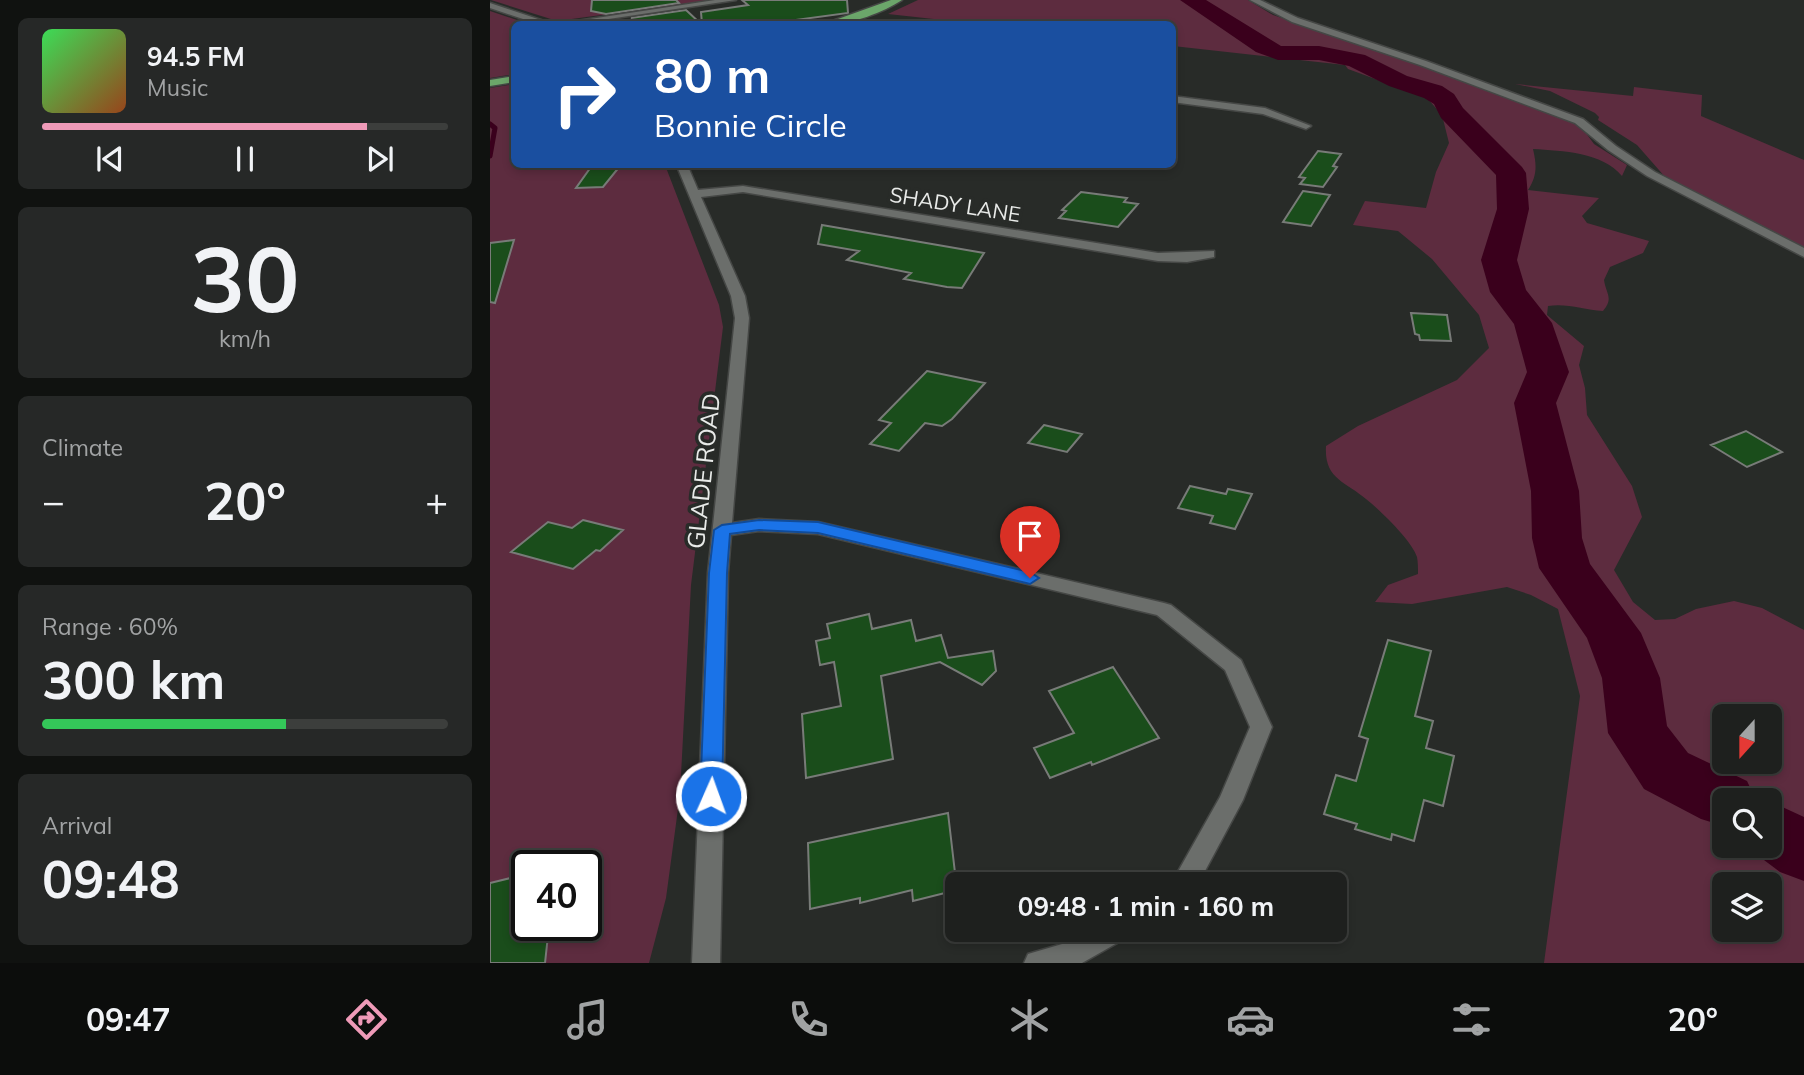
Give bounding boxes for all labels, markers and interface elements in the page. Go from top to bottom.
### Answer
text: 94.5 FM [147,40,245,73]
text: 80 m [654,44,770,105]
icon: right [539,49,630,140]
text: Music [147,73,208,102]
text: Bonnie Circle [654,105,847,145]
icon: previous [91,140,129,178]
icon: pause [226,140,264,178]
icon: next [361,140,399,178]
street label: SHADY LANE [888,181,1022,227]
text: 30 [190,221,300,335]
text: km/h [219,324,271,353]
street label: GLADE ROAD [680,392,726,550]
text: Climate [42,433,123,462]
text: 20° [204,468,286,533]
text: − [42,477,65,525]
text: + [425,477,448,525]
pin [1000,506,1060,578]
icon: arrive [1011,517,1049,555]
text: Range · 60% [42,612,178,641]
text: 300 km [42,647,225,712]
north arrow [1712,704,1782,774]
map controls [1712,704,1782,942]
position arrow [674,759,748,833]
button: search [1712,788,1782,858]
text: Arrival [42,811,112,840]
text: 09:48 [42,846,180,911]
speed limit sign: 40 [511,850,602,941]
button: layers [1712,872,1782,942]
text: 09:48 · 1 min · 160 m [1018,890,1274,923]
icon: directions [342,995,391,1044]
icon: music [563,995,612,1044]
icon: phone [784,995,833,1044]
icon: climate [1005,995,1054,1044]
icon: car [1226,995,1275,1044]
icon: filters [1447,995,1496,1044]
text: 09:47 [86,999,171,1039]
text: 20° [1667,999,1718,1039]

